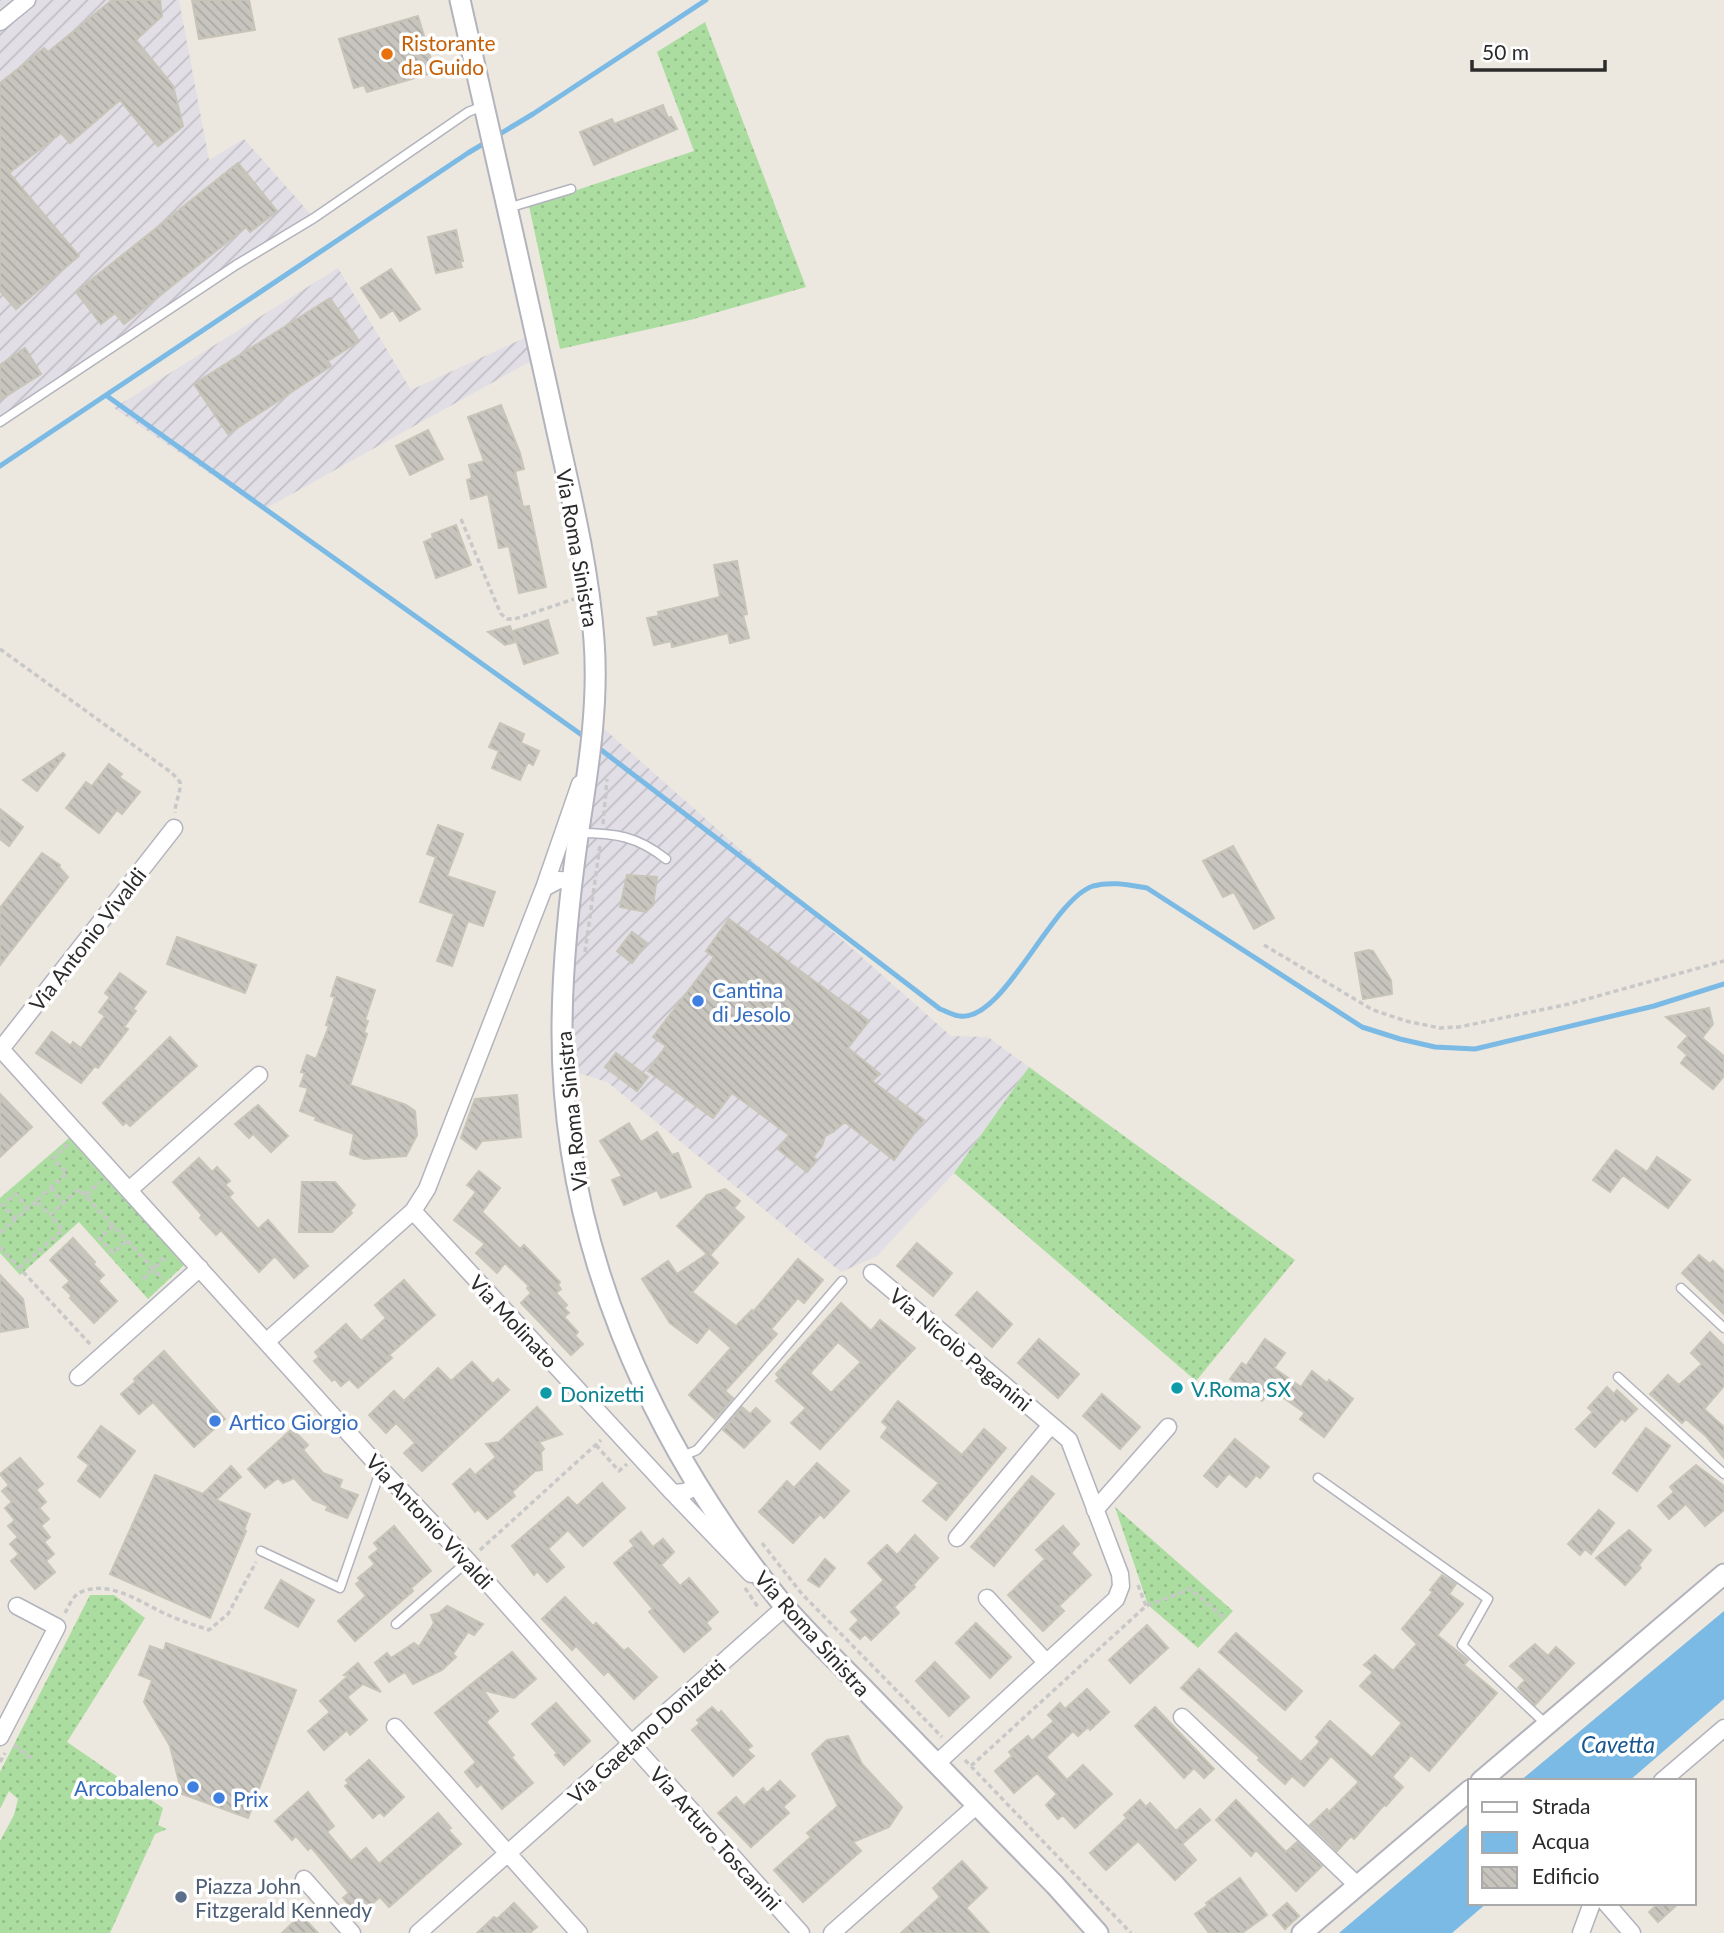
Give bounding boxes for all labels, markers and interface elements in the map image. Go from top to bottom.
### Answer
scale bar [1472,28,1605,72]
place label: Ristorante da Guido [401,30,496,79]
text: 50 m [1482,39,1529,64]
marker: Ristorante da Guido [379,46,395,62]
street label: Via Roma Sinistra [552,467,604,629]
street label: Via Antonio Vivaldi [23,862,151,1016]
place label: Cantina di Jesolo [712,977,791,1026]
marker: Cantina di Jesolo [690,993,706,1009]
street label: Via Roma Sinistra [550,1030,592,1192]
street label: Via Molinato [465,1269,563,1373]
street label: Via Nicolò Paganini [885,1282,1037,1416]
place label: V.Roma SX [1191,1376,1291,1401]
marker: V.Roma SX [1169,1380,1185,1396]
place label: Donizetti [560,1381,644,1406]
marker: Donizetti [538,1385,554,1401]
place label: Artico Giorgio [229,1409,358,1434]
marker: Artico Giorgio [207,1413,223,1429]
street label: Via Antonio Vivaldi [361,1449,499,1593]
street label: Via Roma Sinistra [750,1565,876,1701]
street label: Via Gaetano Donizetti [562,1654,730,1808]
water label: Cavetta [1581,1730,1655,1758]
street label: Via Arturo Toscanini [645,1761,787,1915]
place label: Arcobaleno [74,1775,179,1800]
marker: Arcobaleno [185,1779,201,1795]
legend [1468,1779,1696,1905]
place label: Prix [233,1786,269,1811]
marker: Prix [211,1790,227,1806]
text: Strada [1532,1793,1591,1818]
text: Acqua [1532,1828,1590,1853]
text: Edificio [1532,1863,1600,1888]
place label: Piazza John Fitzgerald Kennedy [195,1873,372,1922]
marker: Piazza John Fitzgerald Kennedy [173,1889,189,1905]

